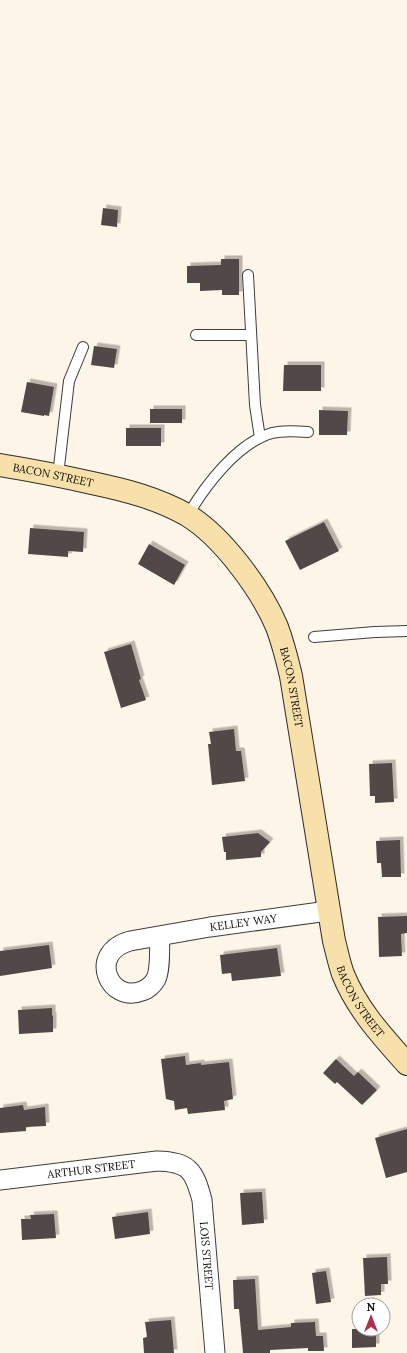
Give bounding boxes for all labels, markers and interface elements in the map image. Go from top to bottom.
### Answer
street label: BACON STREET [12,460,95,490]
street label: BACON STREET [277,645,306,729]
street label: KELLEY WAY [209,911,279,934]
street label: BACON STREET [334,964,388,1040]
street label: ARTHUR STREET [46,1157,136,1181]
street label: LOIS STREET [197,1221,217,1290]
north arrow [351,1297,391,1337]
text: N [367,1300,376,1314]

